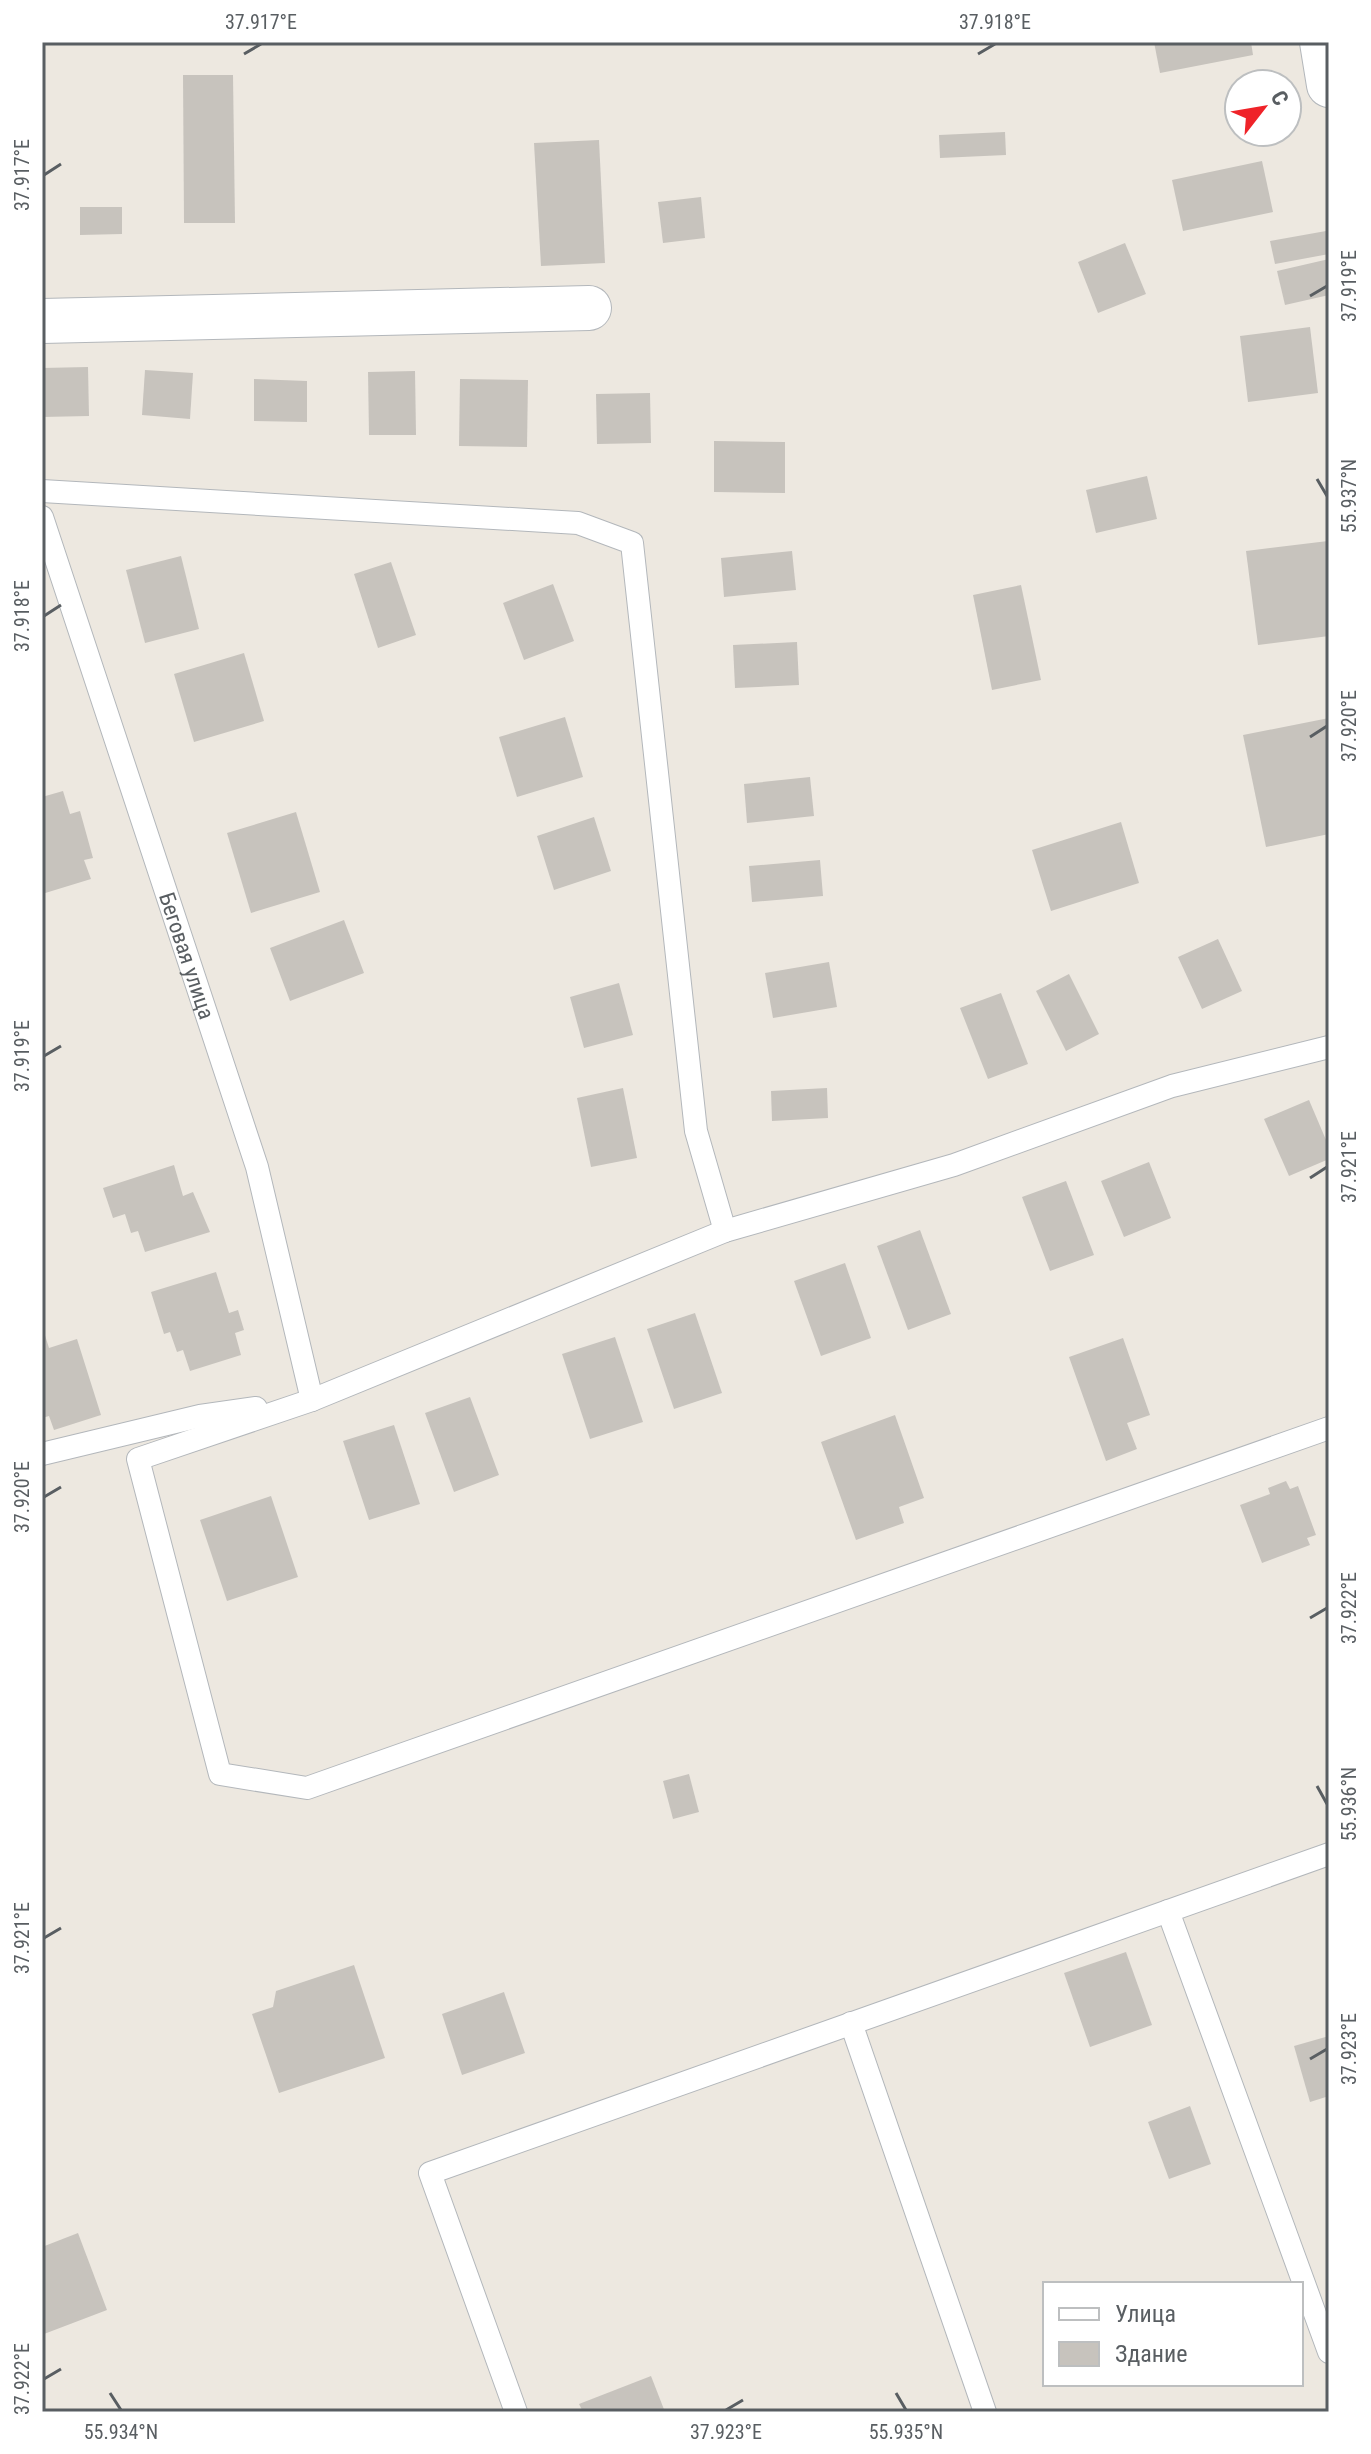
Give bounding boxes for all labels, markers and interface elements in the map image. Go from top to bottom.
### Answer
text: 37.917°E [225,10,297,34]
text: 37.918°E [959,10,1031,34]
north arrow [1223,68,1303,148]
text: С [1266,86,1294,110]
text: 37.917°E [10,139,34,211]
text: 37.919°E [1337,250,1361,322]
text: 55.937°N [1337,459,1361,533]
text: 37.918°E [10,580,34,652]
text: 37.920°E [1337,690,1361,762]
street label: Беговая улица [154,889,219,1022]
text: 37.919°E [10,1020,34,1092]
text: 37.921°E [1337,1131,1361,1203]
text: 37.920°E [10,1461,34,1533]
text: 37.922°E [1337,1572,1361,1644]
text: 55.936°N [1337,1767,1361,1841]
text: 37.921°E [10,1902,34,1974]
text: 37.923°E [1337,2013,1361,2085]
legend [1043,2282,1303,2386]
text: Улица [1115,2300,1176,2328]
text: Здание [1115,2340,1187,2368]
text: 37.922°E [10,2343,34,2415]
text: 55.934°N [84,2420,158,2444]
text: 37.923°E [690,2420,762,2444]
text: 55.935°N [869,2420,943,2444]

